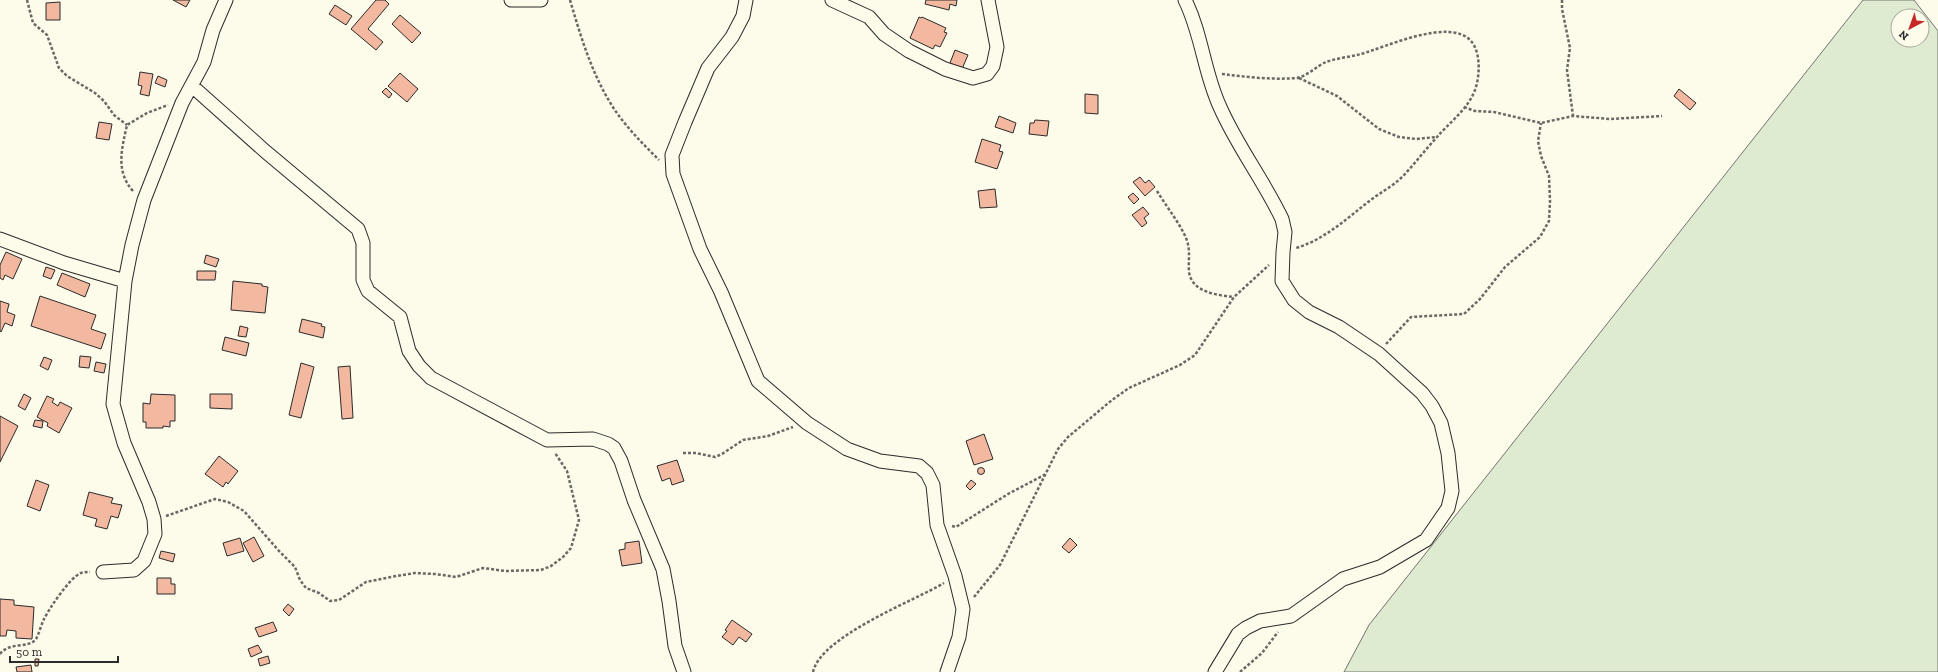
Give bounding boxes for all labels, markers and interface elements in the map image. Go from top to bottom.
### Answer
north arrow [1890,8,1930,48]
text: N [1896,27,1911,43]
scale bar [10,638,118,664]
text: 50 m [16,645,43,659]

